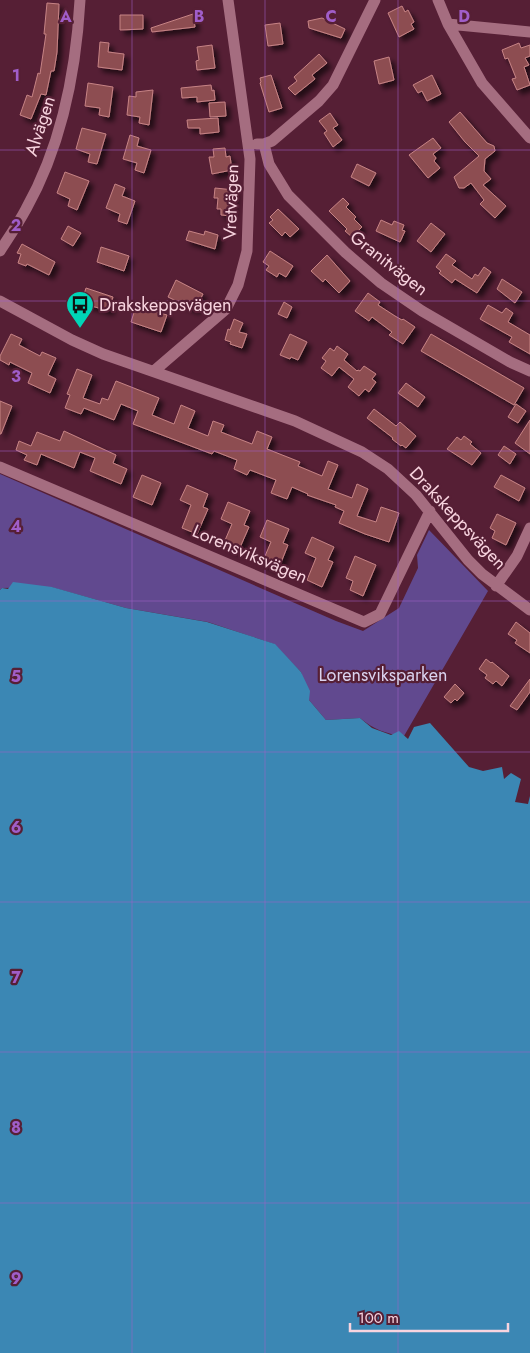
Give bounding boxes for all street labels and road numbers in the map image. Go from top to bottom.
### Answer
street label: Alvägen [18,93,62,159]
street label: Vretvägen [217,164,245,240]
street label: Granitvägen [344,224,434,302]
street label: Drakskeppsvägen [403,461,513,575]
street label: Lorensviksvägen [188,518,312,590]

